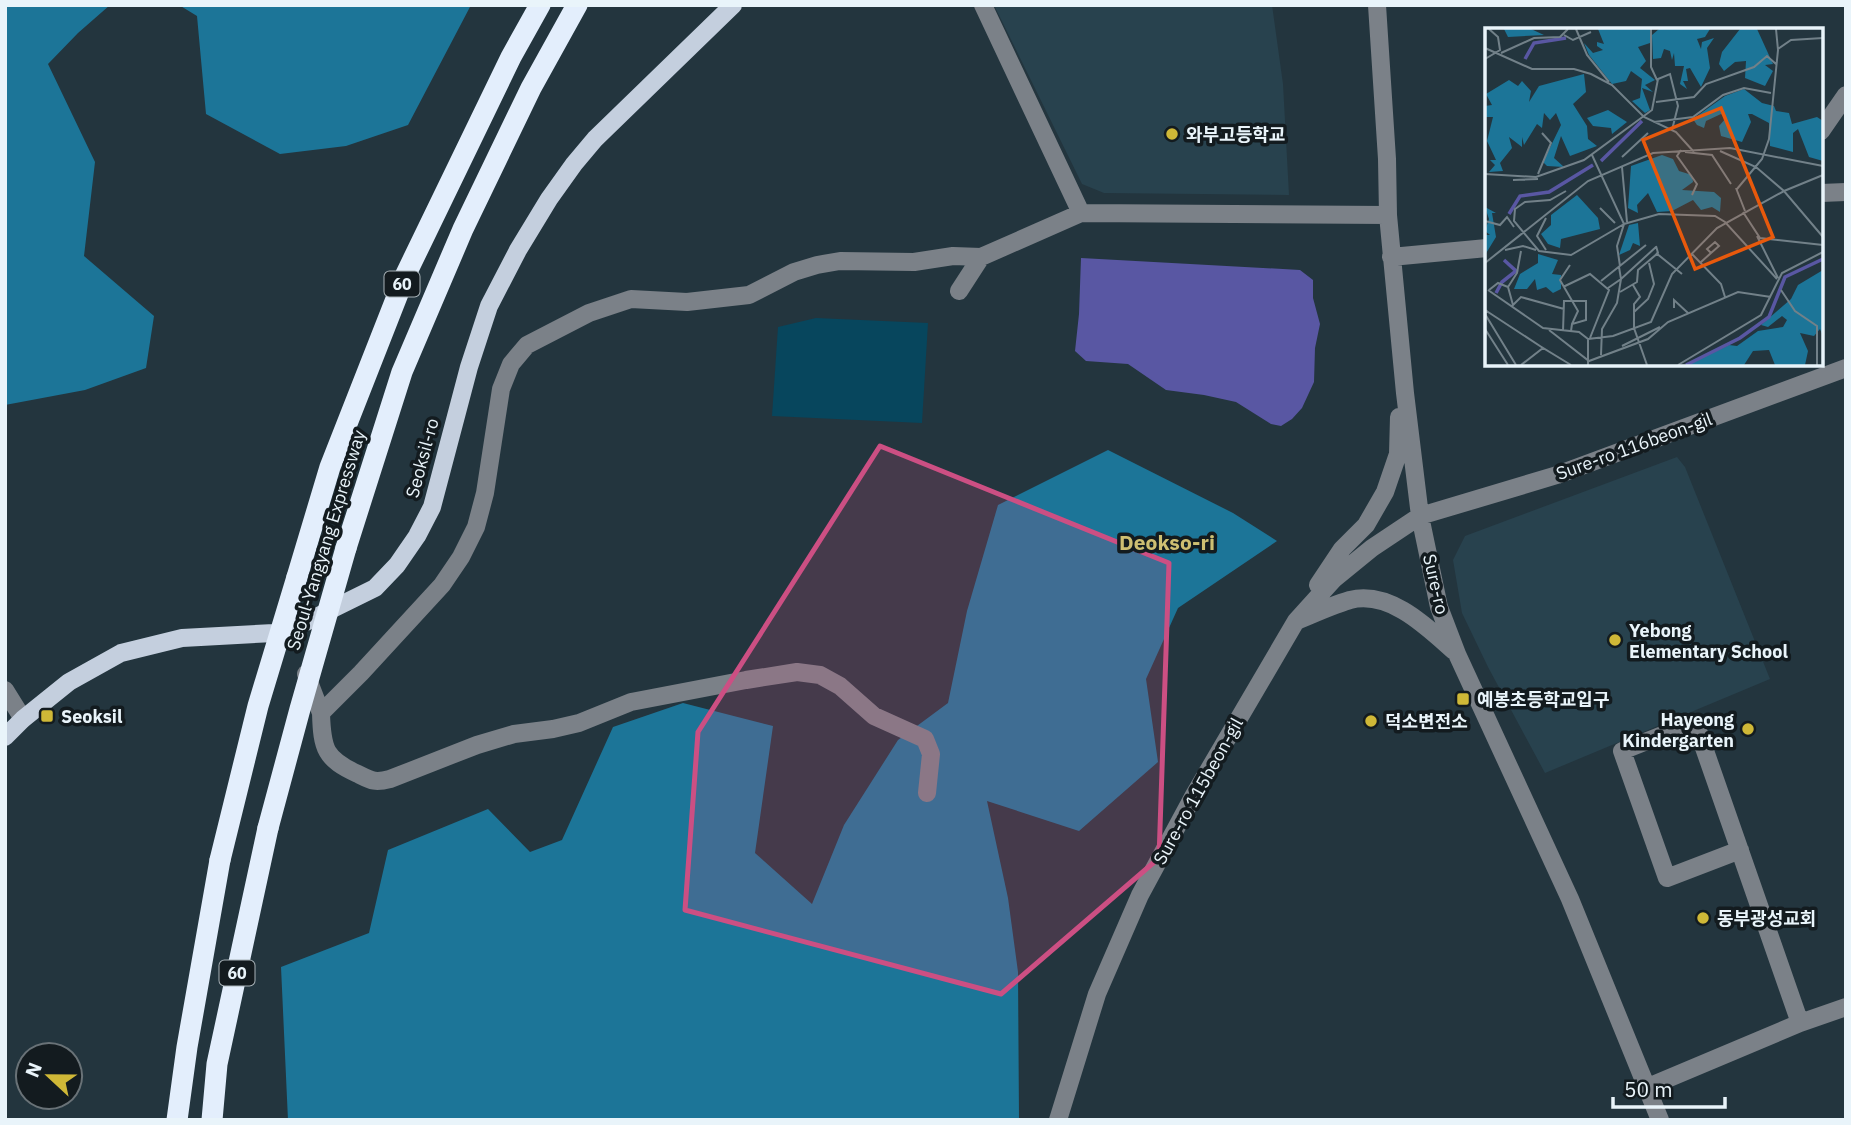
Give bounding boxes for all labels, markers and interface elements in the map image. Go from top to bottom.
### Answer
inset map [1485,28,1823,366]
place label: 와부고등학교 [1186,123,1285,146]
marker: 와부고등학교 [1164,126,1180,142]
road number: 60 [384,272,420,296]
street label: Sure-ro 116beon-gil [1553,407,1715,485]
street label: Seoksil-ro [400,416,444,500]
street label: Seoul-Yangyang Expressway [282,427,370,653]
district label: Deokso-ri [1119,528,1215,556]
street label: Sure-ro [1418,552,1454,616]
place label: Yebong Elementary School [1629,619,1788,663]
marker: Yebong Elementary School [1607,632,1623,648]
place label: 예봉초등학교입구 [1477,688,1609,711]
marker: 예봉초등학교입구 [1455,691,1471,707]
place label: Seoksil [61,705,123,728]
marker: Seoksil [39,708,55,724]
place label: Hayeong Kindergarten [1622,708,1734,752]
place label: 덕소변전소 [1385,710,1468,733]
street label: Sure-ro 115beon-gil [1148,713,1248,868]
marker: 덕소변전소 [1363,713,1379,729]
marker: Hayeong Kindergarten [1740,721,1756,737]
place label: 동부광성교회 [1717,907,1816,930]
marker: 동부광성교회 [1695,910,1711,926]
road number: 60 [219,960,254,986]
north arrow [14,1041,84,1111]
text: N [20,1059,47,1081]
scale bar [1613,1066,1725,1110]
text: 50 m [1624,1075,1673,1103]

